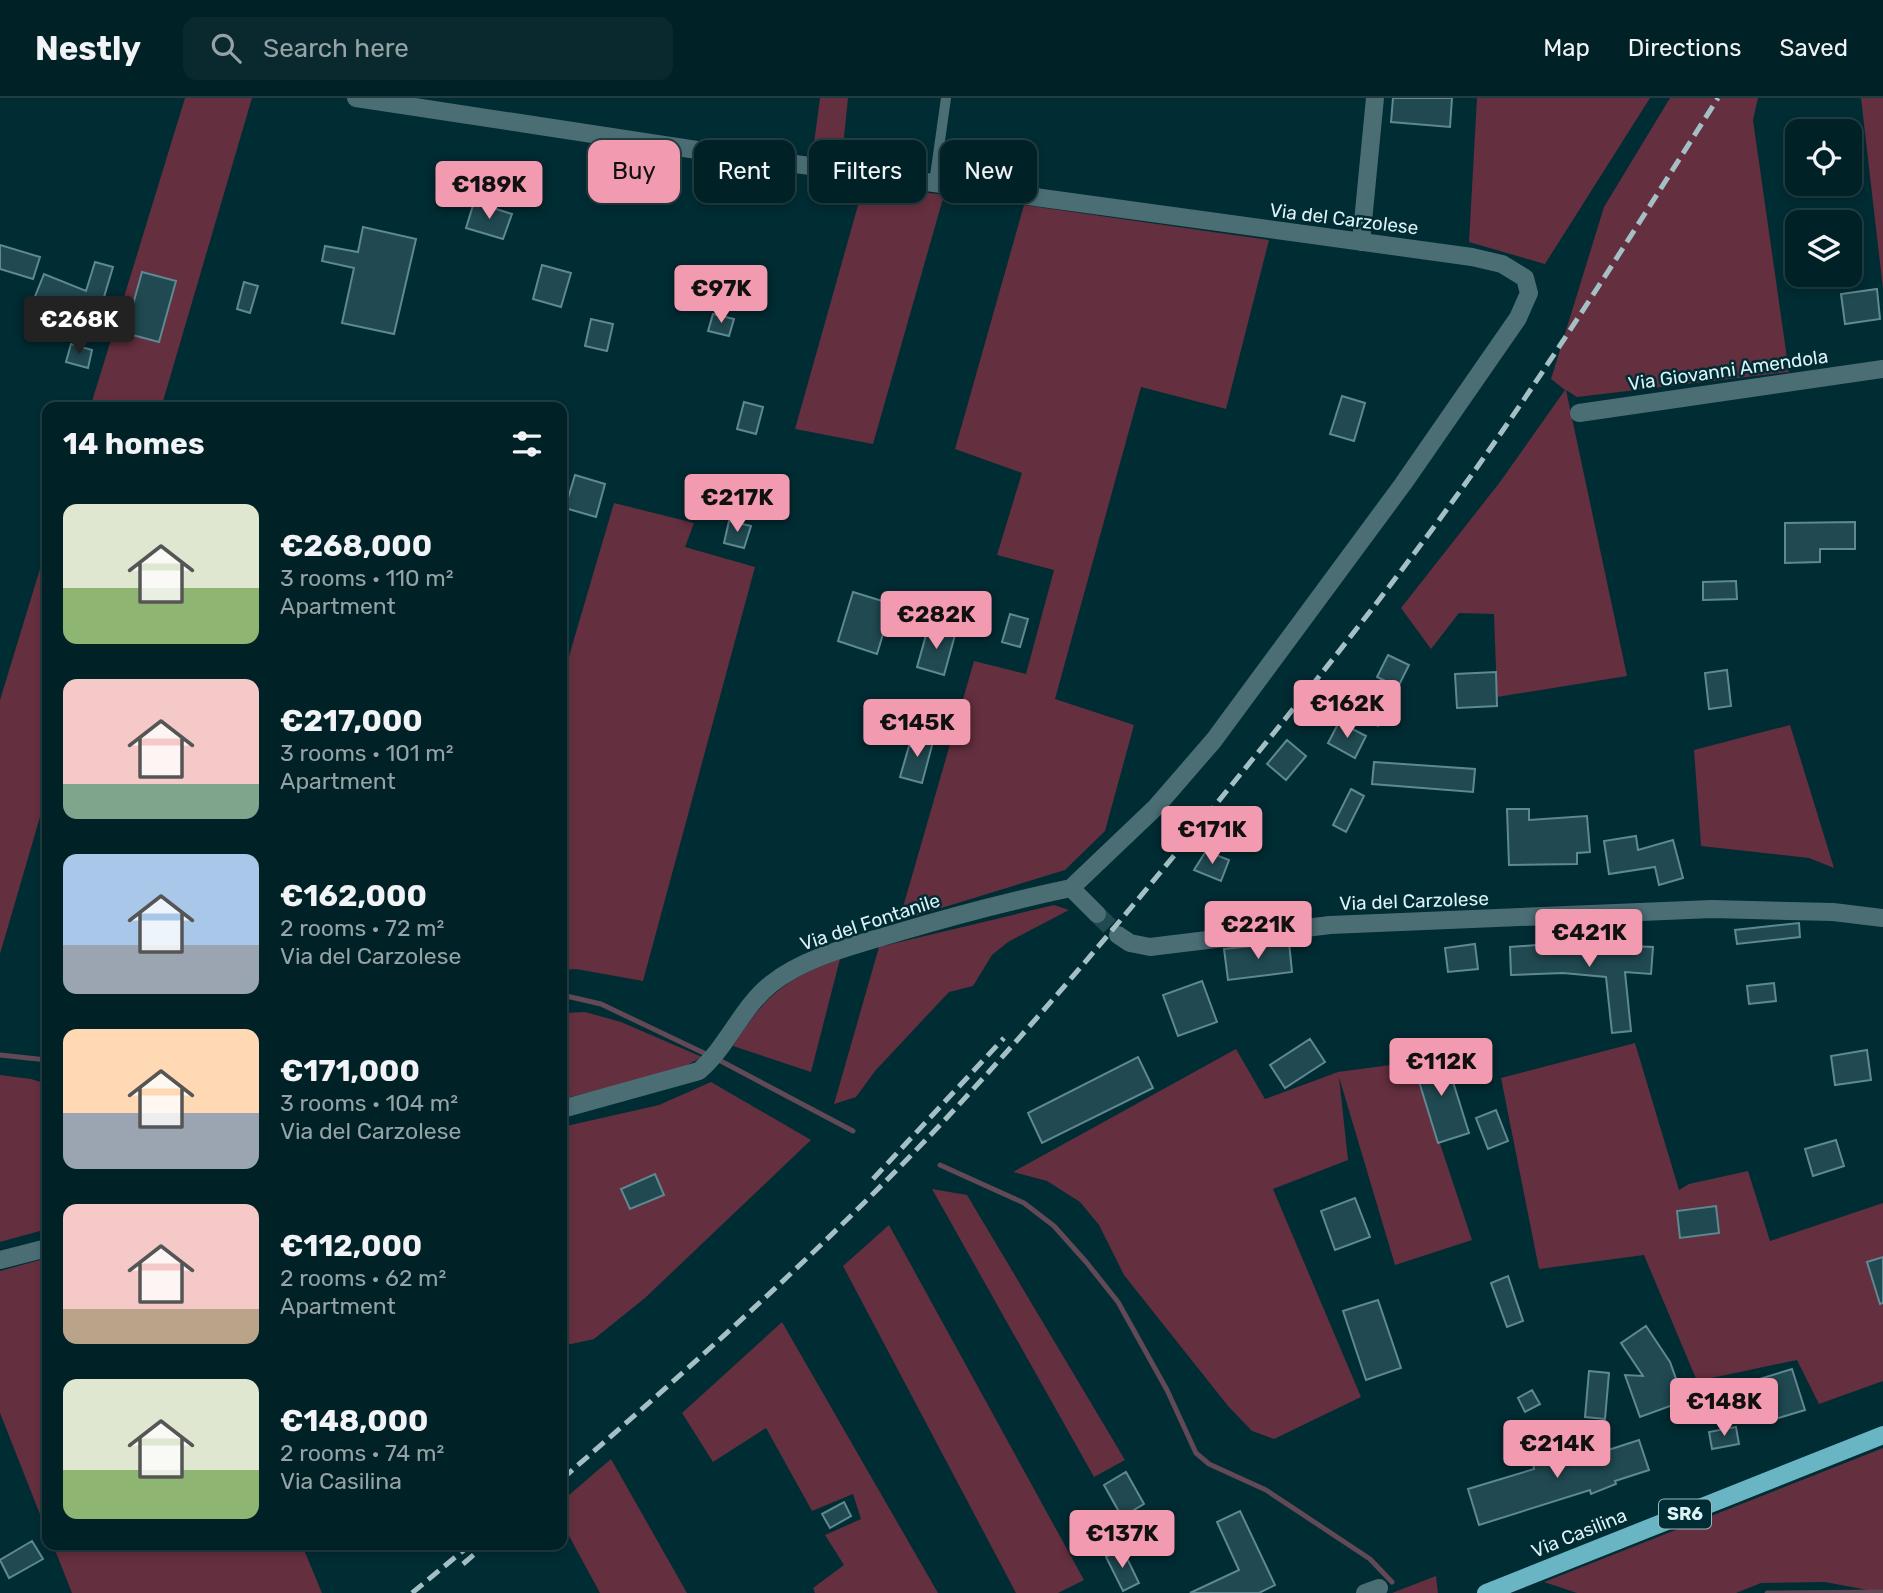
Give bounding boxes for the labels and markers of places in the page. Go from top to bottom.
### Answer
pin: €189K [440,162,538,221]
pin: €97K [680,266,762,325]
pin: €268K [30,296,128,356]
pin: €217K [688,474,786,534]
pin: €282K [887,592,985,651]
pin: €162K [1298,680,1396,740]
pin: €145K [868,700,966,759]
pin: €171K [1163,806,1261,866]
pin: €221K [1209,902,1307,961]
pin: €421K [1540,910,1638,969]
pin: €112K [1392,1038,1490,1098]
pin: €148K [1675,1378,1773,1438]
pin: €214K [1508,1420,1606,1480]
pin: €137K [1073,1510,1171,1570]

